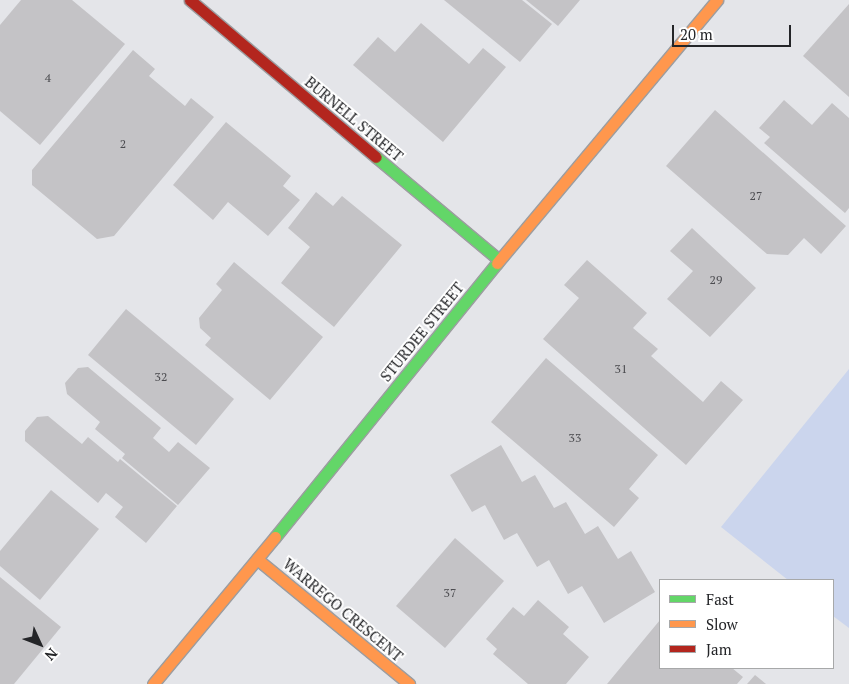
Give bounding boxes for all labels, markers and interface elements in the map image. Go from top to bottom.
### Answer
scale bar [674,15,793,47]
text: 20 m [680,24,713,44]
house number: 4 [45,71,51,85]
street label: BURNELL STREET [301,73,407,165]
house number: 2 [120,137,126,151]
house number: 27 [750,189,762,203]
house number: 29 [710,273,722,287]
street label: STURDEE STREET [377,279,467,385]
house number: 31 [615,362,627,376]
house number: 32 [155,370,167,384]
house number: 33 [569,431,581,445]
street label: WARREGO CRESCENT [280,555,406,665]
legend [659,579,834,669]
house number: 37 [444,586,456,600]
text: Fast [706,589,734,609]
text: Slow [706,614,738,634]
north arrow [15,619,65,669]
text: Jam [706,639,732,659]
text: N [41,644,62,665]

